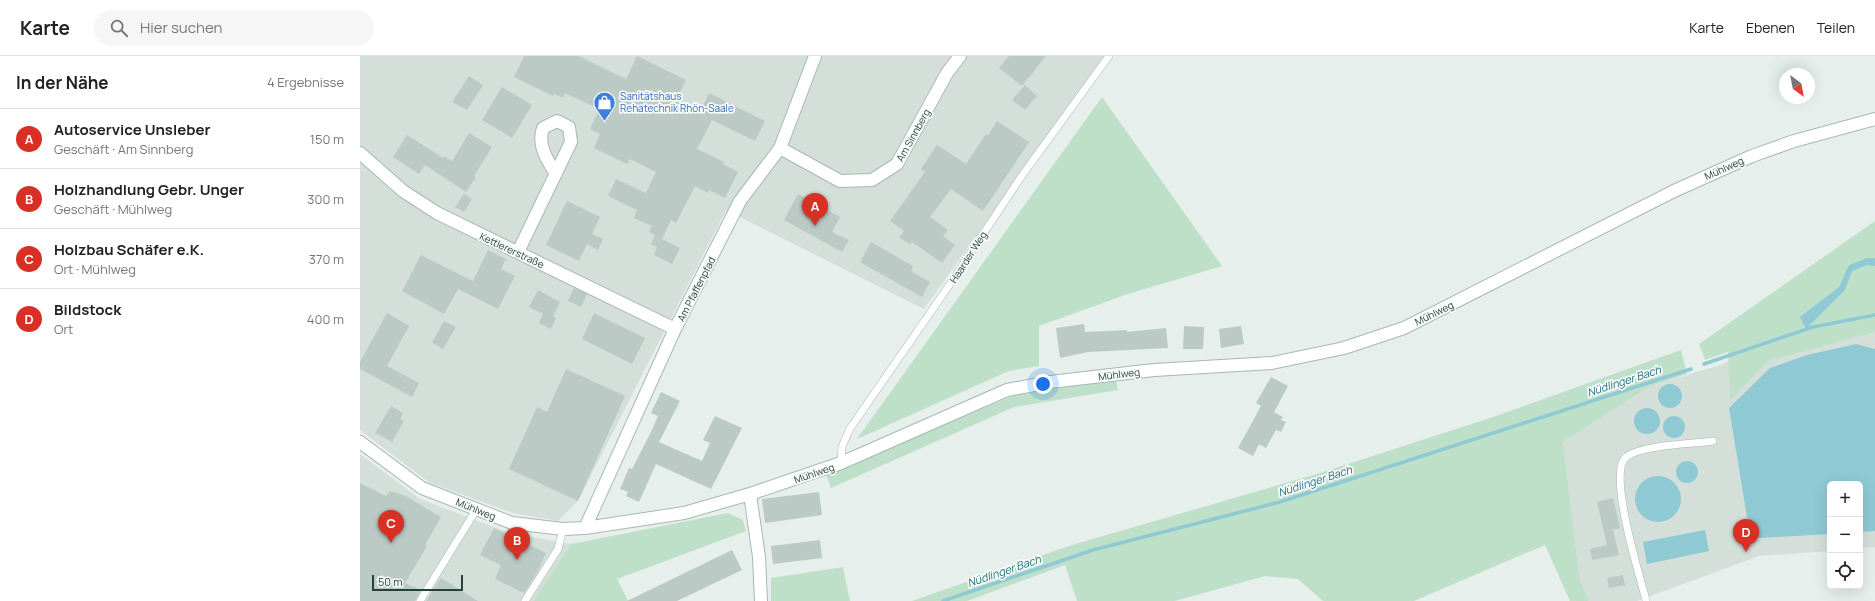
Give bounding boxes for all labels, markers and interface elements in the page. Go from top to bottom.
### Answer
search box [94,10,374,46]
text: Karte [20,15,70,41]
icon: search [108,17,130,39]
text: Hier suchen [140,17,222,38]
text: Karte [1689,18,1724,37]
text: Ebenen [1746,18,1795,37]
text: Teilen [1817,18,1855,37]
north arrow [1779,68,1815,104]
text: In der Nähe [16,71,109,94]
text: 4 Ergebnisse [267,73,344,91]
shop icon: Sanitätshaus Rehatechnik Rhön-Saale [592,89,618,122]
place label: Sanitätshaus Rehatechnik Rhön-Saale [620,89,734,115]
street label: Am Sinnberg [893,106,933,164]
text: Autoservice Unsleber [54,119,210,140]
text: A [25,130,33,148]
text: 150 m [310,130,344,148]
text: Geschäft · Am Sinnberg [54,140,193,158]
street label: Mühlweg [1702,153,1746,183]
text: Holzhandlung Gebr. Unger [54,179,244,200]
text: B [25,190,33,208]
text: 300 m [307,190,344,208]
pin: A [802,193,828,226]
text: Geschäft · Mühlweg [54,200,172,218]
street label: Haarder Weg [946,228,990,286]
street label: Kettlererstraße [477,229,547,271]
text: Holzbau Schäfer e.K. [54,239,204,260]
text: C [24,250,34,268]
text: 370 m [309,250,344,268]
street label: Am Pfaffenpfad [674,254,718,324]
text: Ort · Mühlweg [54,260,136,278]
street label: Mühlweg [1412,298,1456,328]
text: Bildstock [54,299,121,320]
text: D [24,310,34,328]
text: 400 m [307,310,344,328]
text: Ort [54,320,73,338]
water label: Nüdlinger Bach [1585,361,1663,400]
street label: Mühlweg [1097,364,1141,383]
your location [1033,374,1053,394]
street label: Mühlweg [792,460,836,486]
water label: Nüdlinger Bach [1276,461,1354,500]
map controls [1827,481,1863,589]
button: + [1827,481,1863,517]
street label: Mühlweg [454,495,498,523]
pin: C [378,510,404,543]
button: − [1827,517,1863,553]
pin: D [1733,519,1759,552]
pin: B [504,527,530,560]
water label: Nüdlinger Bach [965,551,1043,590]
button: locate [1827,553,1863,589]
scale bar [372,573,463,592]
text: 50 m [378,574,403,589]

